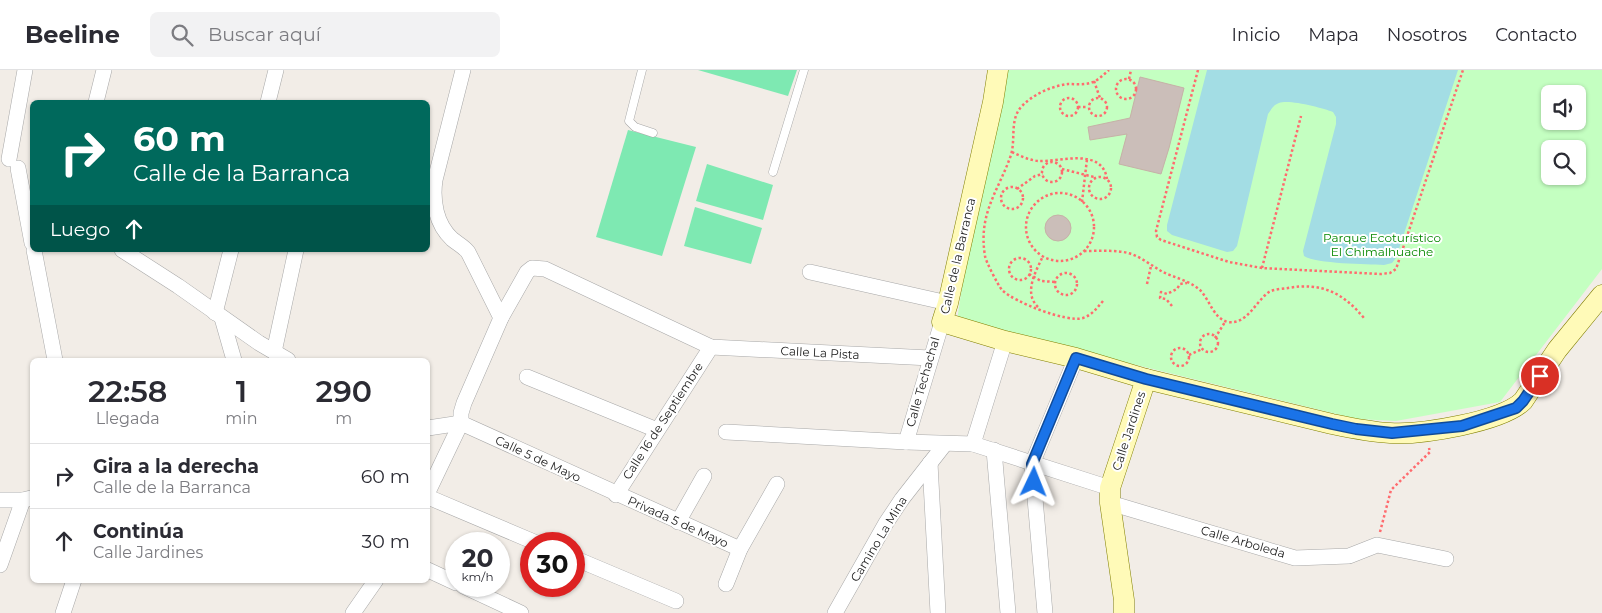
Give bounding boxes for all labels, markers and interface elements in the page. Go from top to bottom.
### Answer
search box [150,12,500,57]
text: Beeline [25,20,120,49]
icon: search [168,21,196,49]
text: Buscar aquí [208,23,321,46]
text: Inicio [1232,24,1280,46]
text: Mapa [1308,24,1359,46]
text: Nosotros [1387,24,1467,46]
text: Contacto [1495,24,1577,46]
map controls [1541,85,1586,185]
button: sound [1541,85,1586,130]
text: 60 m [133,117,226,160]
icon: right [50,120,115,185]
button: search [1541,140,1586,185]
text: Calle de la Barranca [133,160,350,187]
street label: Calle de la Barranca [937,196,978,315]
icon: ahead [120,215,148,243]
text: Luego [50,218,110,241]
park label: Parque Ecoturístico El Chimalhuache [1323,230,1441,259]
street label: Calle Techachal [903,335,943,429]
street label: Calle La Pista [780,343,860,362]
pin [1519,355,1561,397]
street label: Calle 16 de Septiembre [619,359,706,482]
icon: arrive [1526,362,1554,390]
text: 22:58 [88,373,167,410]
text: 1 [236,373,247,410]
text: 290 [315,373,372,410]
street label: Calle Jardines [1109,389,1148,472]
text: Llegada [96,409,160,428]
text: min [225,409,257,428]
text: m [335,409,352,428]
street label: Calle 5 de Mayo [493,432,584,485]
text: Gira a la derecha [93,455,259,478]
position arrow [1007,455,1059,507]
icon: right [50,462,78,490]
text: 60 m [361,465,410,488]
text: Calle de la Barranca [93,478,251,497]
street label: Privada 5 de Mayo [626,493,731,550]
street label: Camino La Mina [847,493,910,584]
text: Continúa [93,520,184,543]
street label: Calle Arboleda [1199,522,1287,561]
icon: ahead [50,527,78,555]
text: 30 m [362,530,410,553]
speed limit sign: 30 [520,532,585,597]
text: Calle Jardines [93,543,203,562]
text: 20 [462,543,493,573]
text: km/h [461,569,494,584]

